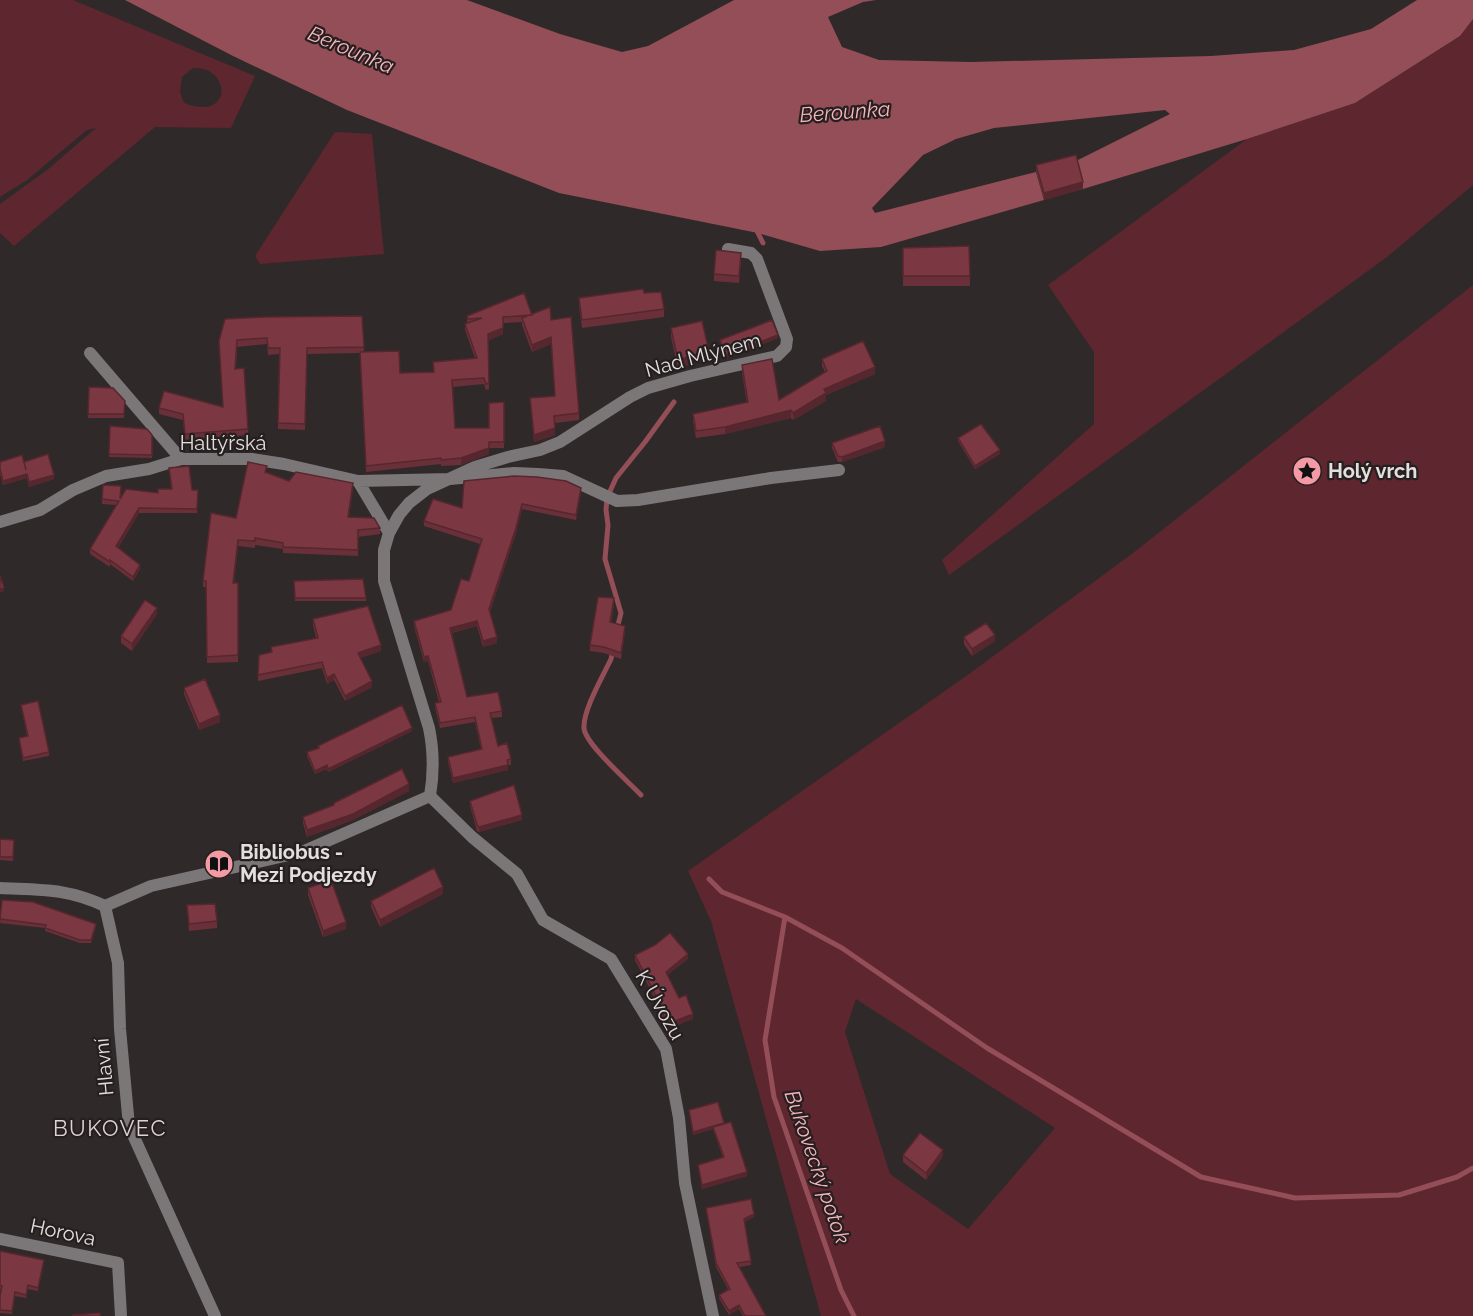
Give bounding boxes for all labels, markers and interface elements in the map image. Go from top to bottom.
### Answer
water label: Berounka [304,20,398,79]
water label: Berounka [799,96,891,127]
street label: Nad Mlýnem [642,328,764,382]
street label: Haltýřská [180,431,266,455]
place icon: Holý vrch [1291,455,1323,487]
place label: Holý vrch [1328,459,1417,483]
place label: Bibliobus - Mezi Podjezdy [240,840,377,887]
library icon: Bibliobus - Mezi Podjezdy [203,848,235,880]
street label: K Úvozu [630,966,690,1044]
street label: Hlavní [89,1037,118,1097]
water label: Bukovecký potok [779,1087,855,1247]
district label: BUKOVEC [53,1115,167,1141]
street label: Horova [28,1213,98,1251]

